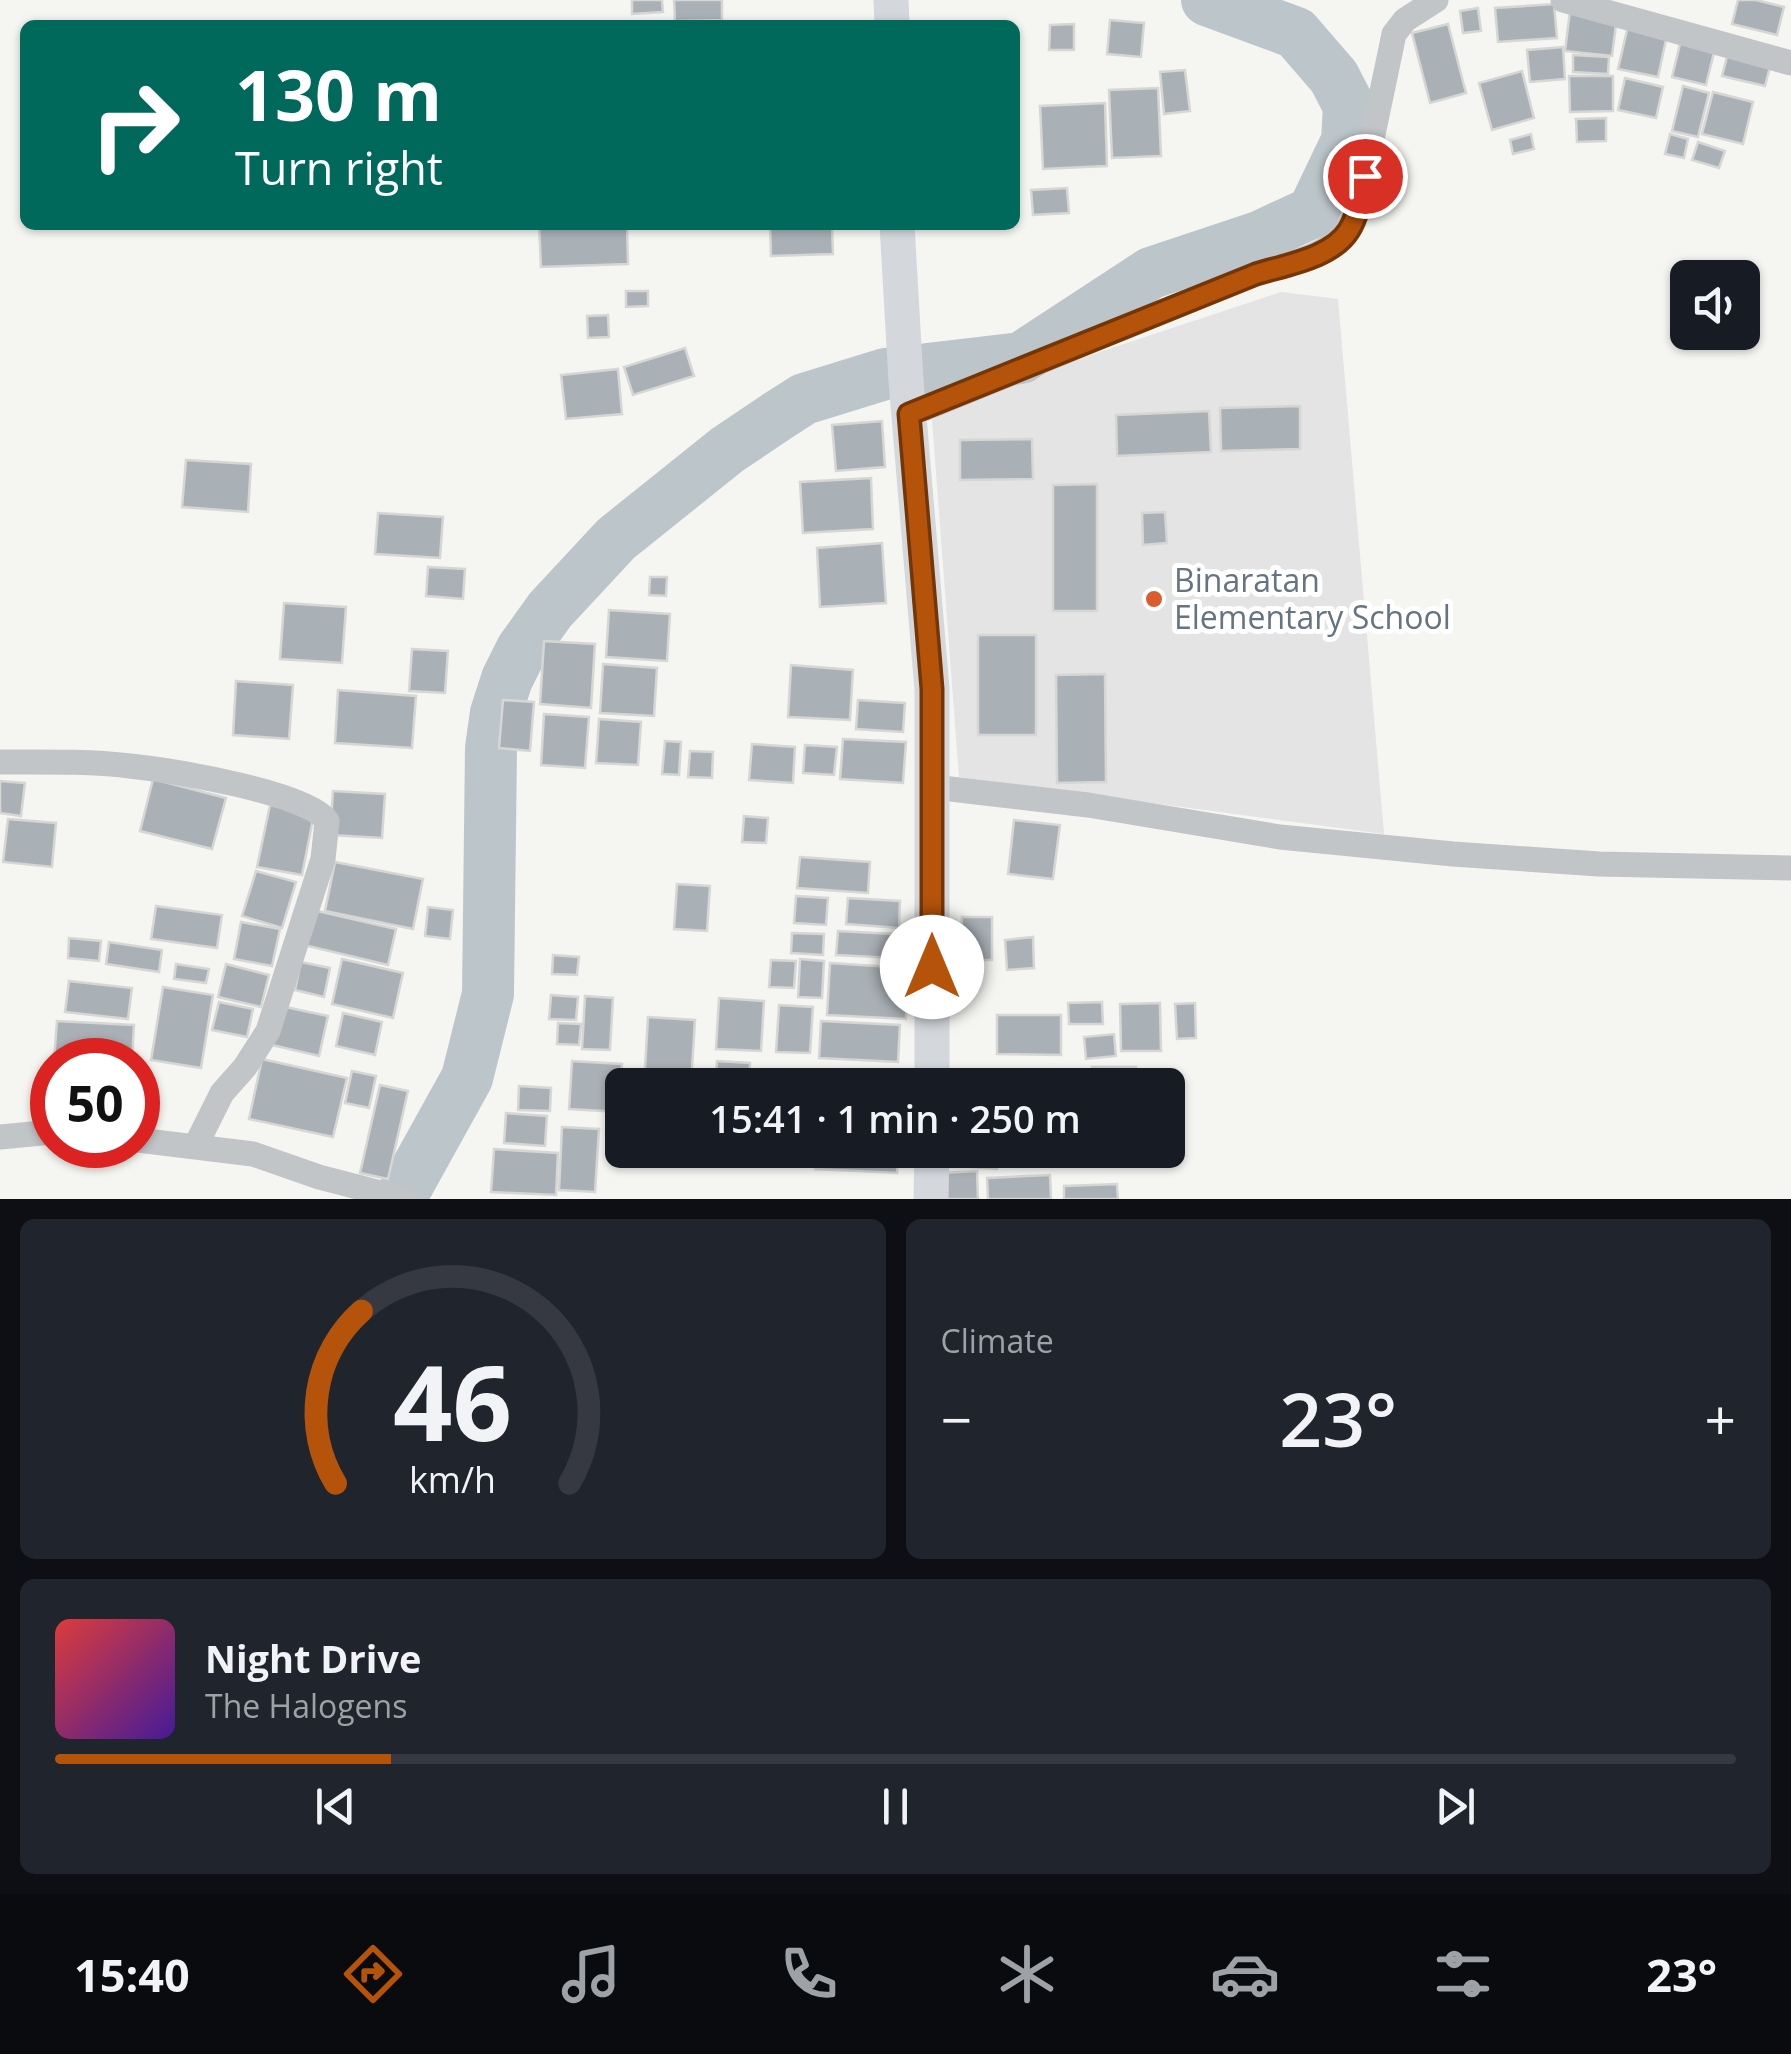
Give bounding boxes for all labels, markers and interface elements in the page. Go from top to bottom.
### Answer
text: 130 m [235,46,442,142]
icon: right [70,60,200,190]
pin [1323,134,1408,219]
text: Turn right [235,137,443,198]
icon: arrive [1338,149,1393,204]
map controls [1670,260,1760,350]
button: sound [1670,260,1760,350]
place label: Binaratan Elementary School [1174,558,1451,638]
marker: Binaratan Elementary School [1143,588,1165,610]
position arrow [880,915,984,1019]
speed limit sign: 50 [30,1038,160,1168]
text: 15:41 · 1 min · 250 m [709,1092,1081,1144]
text: Climate [941,1319,1054,1362]
text: 46 [393,1330,512,1471]
text: 23° [1279,1367,1397,1469]
text: − [941,1381,972,1456]
text: + [1705,1381,1736,1456]
text: km/h [409,1455,496,1503]
text: Night Drive [205,1632,421,1684]
text: The Halogens [205,1684,407,1727]
icon: previous [308,1779,363,1834]
icon: pause [868,1779,923,1834]
icon: next [1428,1779,1483,1834]
icon: directions [338,1939,408,2009]
icon: music [556,1939,626,2009]
icon: phone [774,1939,844,2009]
icon: climate [992,1939,1062,2009]
icon: car [1210,1939,1280,2009]
icon: filters [1428,1939,1498,2009]
text: 15:40 [74,1944,190,2005]
text: 23° [1646,1944,1717,2005]

